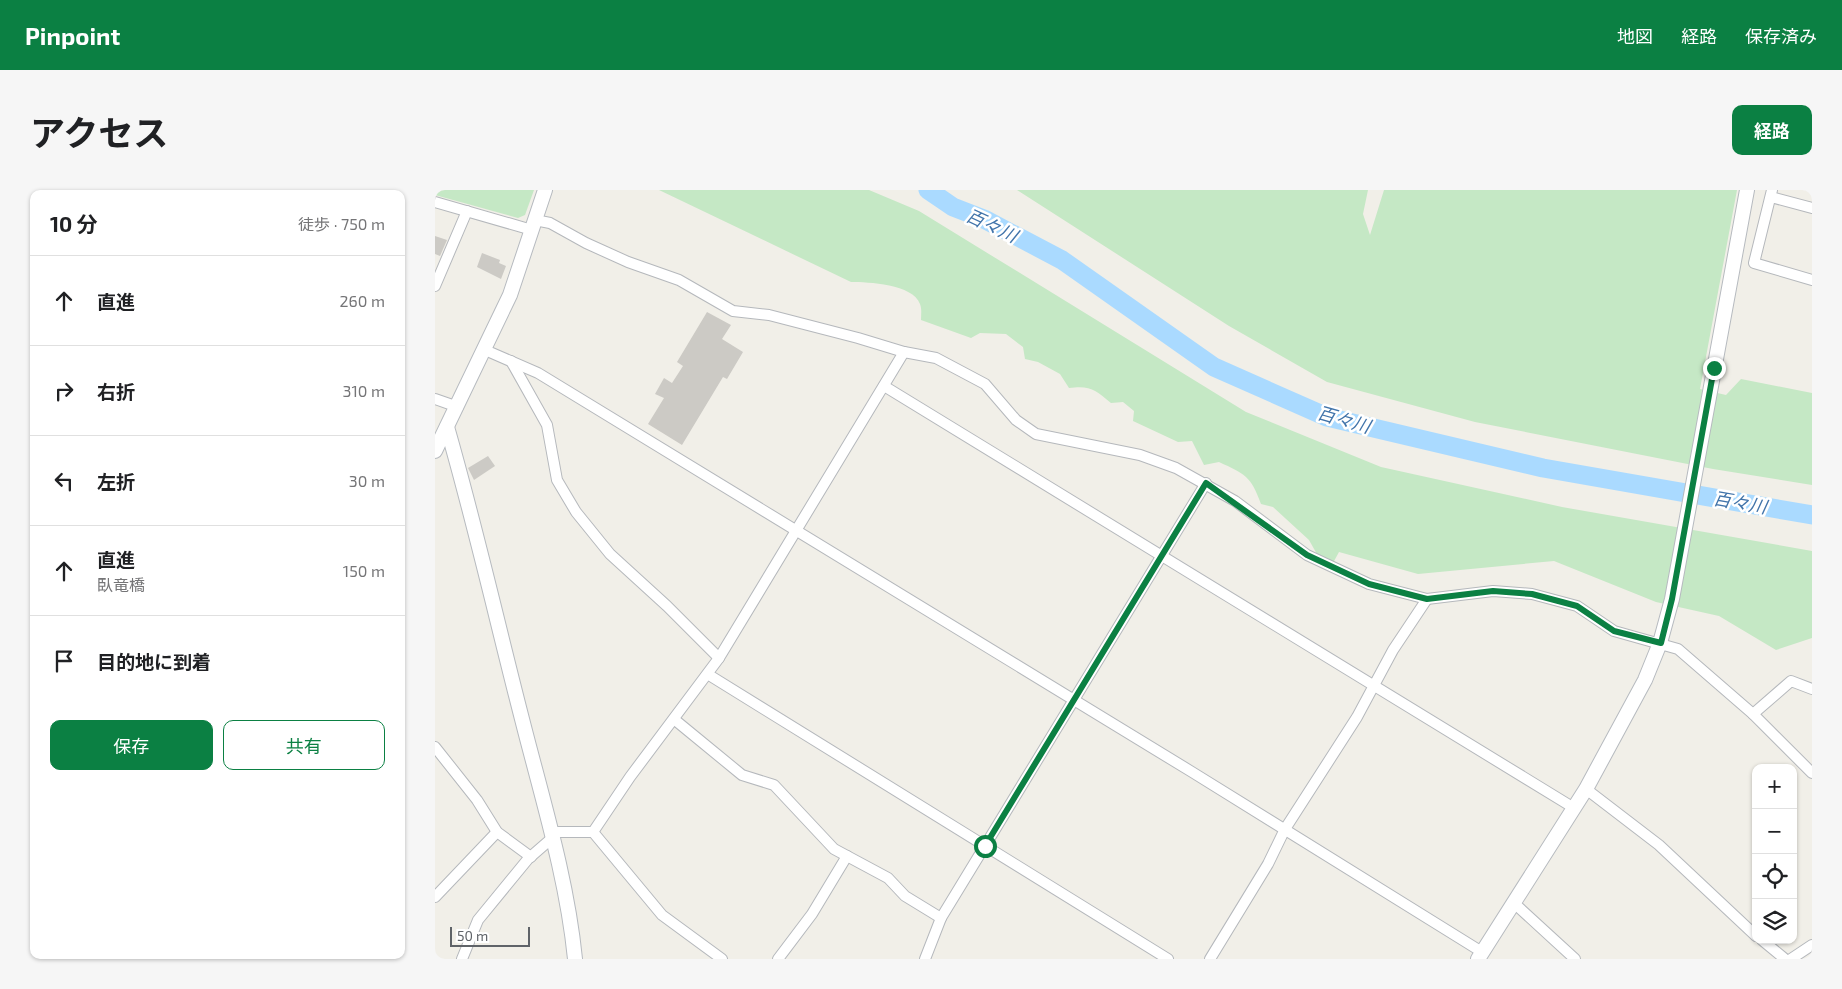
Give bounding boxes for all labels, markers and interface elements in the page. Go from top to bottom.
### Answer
text: Pinpoint [25,21,120,50]
text: 地図 [1617,25,1653,47]
text: 経路 [1681,25,1717,47]
text: 保存済み [1745,25,1817,47]
button: 経路 [1732,105,1812,155]
text: アクセス [30,111,168,153]
water label: 百々川 [963,204,1023,247]
text: 10 分 [50,211,98,236]
text: 徒歩 · 750 m [298,214,385,233]
icon: ahead [50,287,78,315]
text: 直進 [97,290,135,313]
text: 260 m [340,291,385,310]
route end [1703,357,1726,380]
icon: right [50,377,78,405]
text: 右折 [97,380,135,403]
text: 310 m [343,381,385,400]
water label: 百々川 [1315,401,1375,438]
icon: left [50,467,78,495]
text: 左折 [97,470,135,493]
text: 30 m [349,471,385,490]
water label: 百々川 [1712,486,1770,518]
text: 直進 [97,548,135,571]
icon: ahead [50,557,78,585]
text: 150 m [343,561,385,580]
text: 臥竜橋 [97,575,145,594]
icon: arrive [50,647,78,675]
text: 目的地に到着 [97,650,211,673]
button: 保存 [50,720,213,770]
button: 共有 [223,720,385,770]
map controls [1752,764,1797,944]
button: + [1752,764,1797,809]
button: − [1752,809,1797,854]
route start [974,835,997,858]
button: locate [1752,854,1797,899]
button: layers [1752,899,1797,944]
scale bar [450,924,530,947]
text: 50 m [457,927,488,944]

